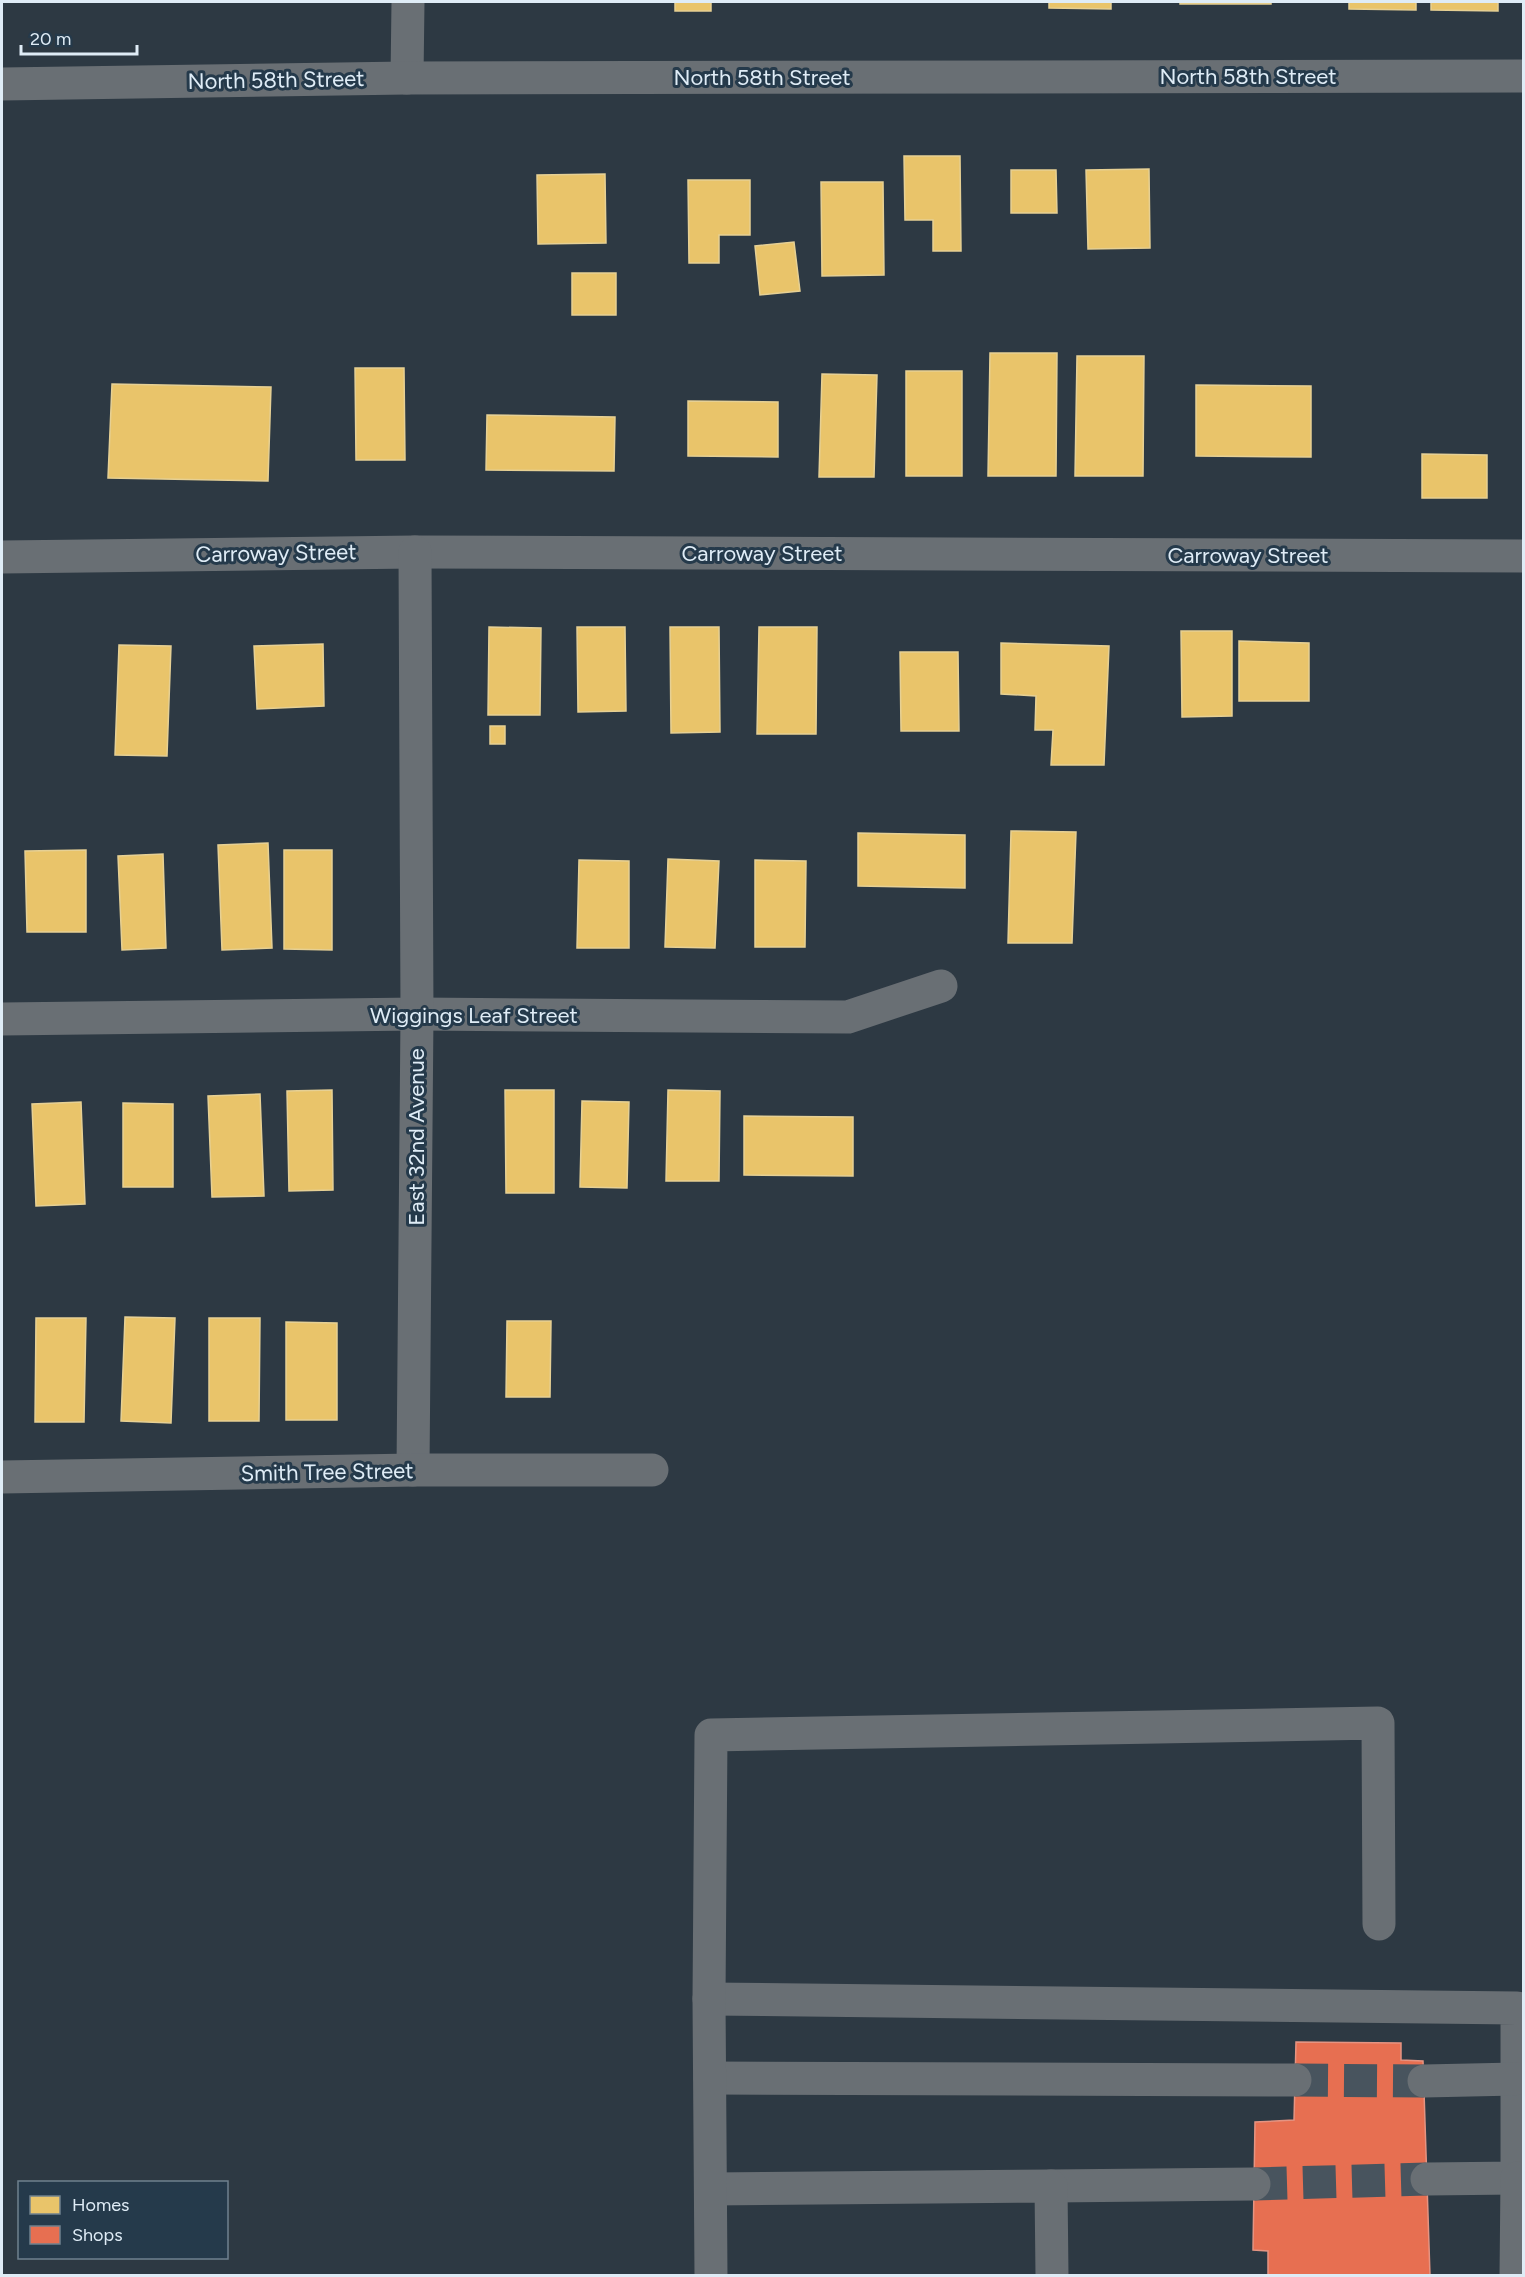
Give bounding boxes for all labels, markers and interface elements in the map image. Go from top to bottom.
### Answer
scale bar [21,18,136,56]
text: 20 m [30,28,71,50]
street label: North 58th Street [1159,63,1337,90]
street label: North 58th Street [673,64,851,91]
street label: North 58th Street [187,65,365,95]
street label: Carroway Street [195,538,357,568]
street label: Carroway Street [681,540,843,567]
street label: Carroway Street [1167,542,1329,569]
street label: Wiggings Leaf Street [370,1002,578,1029]
street label: East 32nd Avenue [403,1048,430,1226]
street label: Smith Tree Street [240,1457,414,1487]
legend [18,2181,228,2259]
text: Homes [72,2194,130,2216]
text: Shops [72,2224,123,2246]

